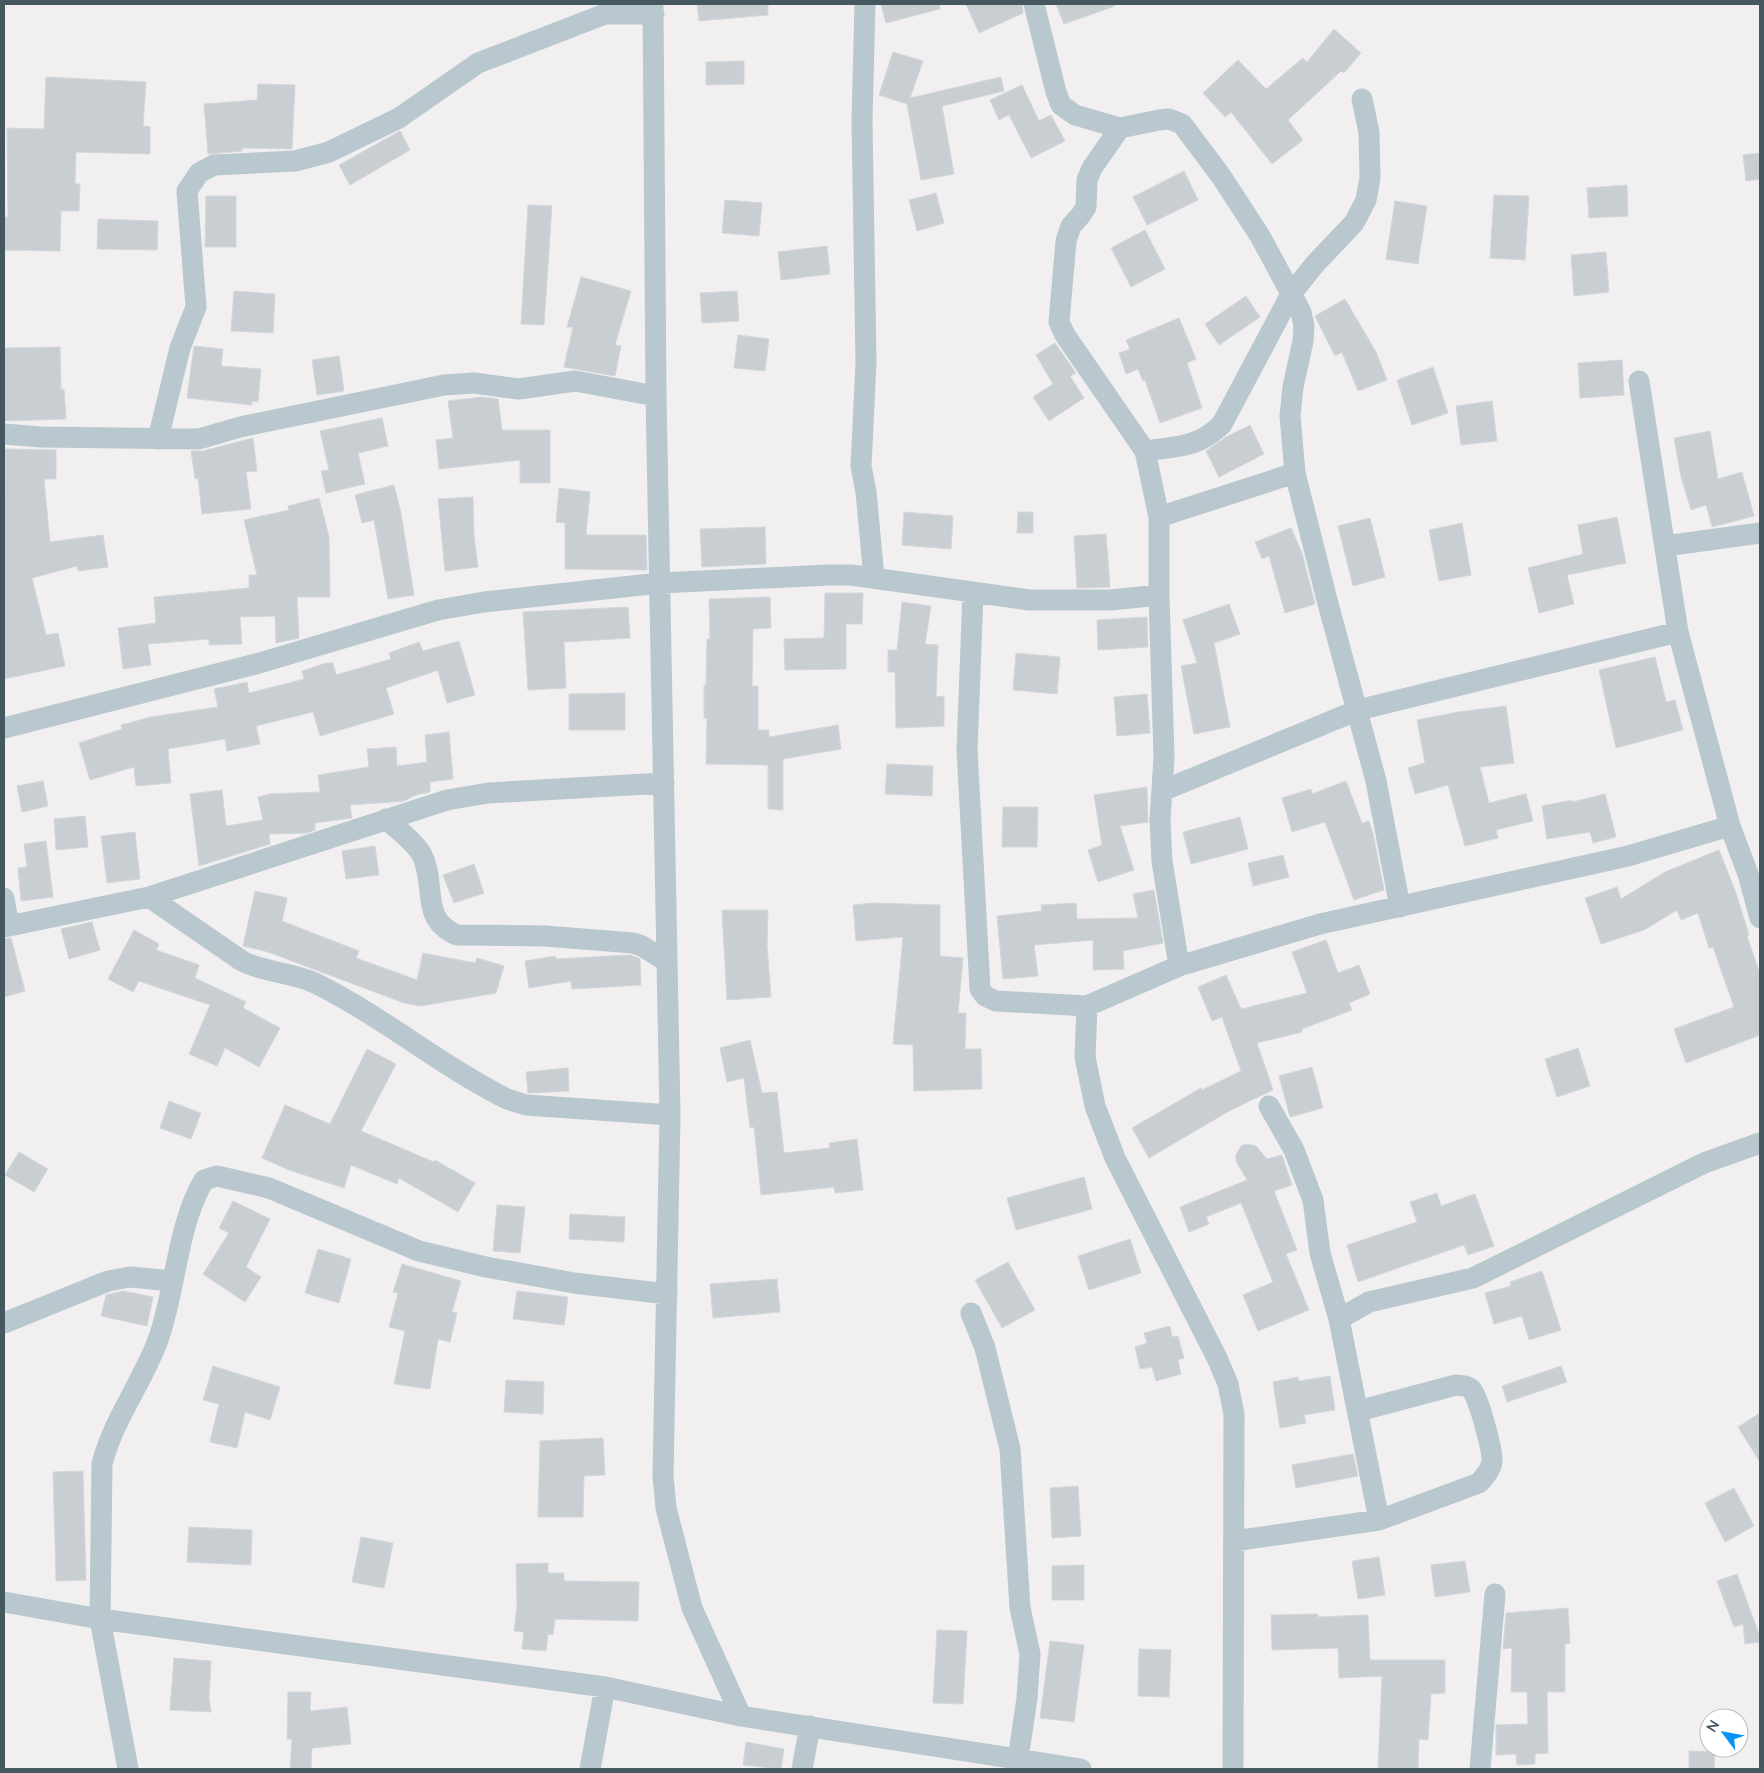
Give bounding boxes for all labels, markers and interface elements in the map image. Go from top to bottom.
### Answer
north arrow [1699,1708,1749,1758]
text: N [1702,1717,1723,1735]

